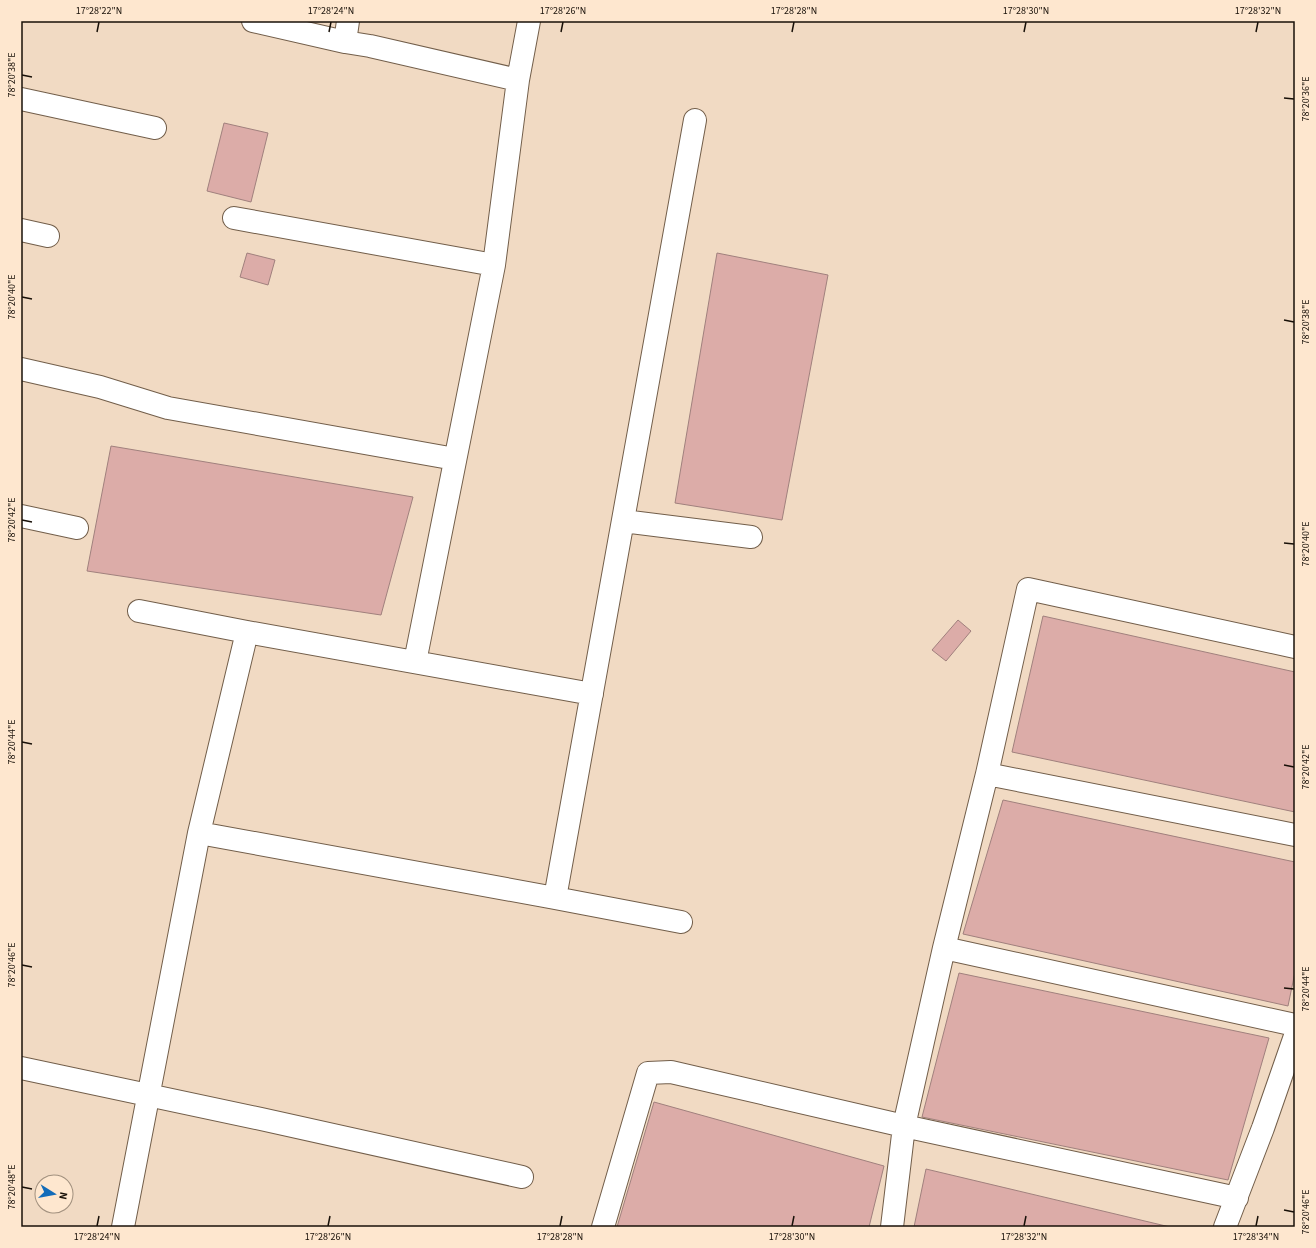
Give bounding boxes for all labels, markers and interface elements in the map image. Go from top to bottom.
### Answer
text: 17°28'22"N [76,4,122,18]
text: 17°28'24"N [308,4,354,18]
text: 17°28'26"N [540,4,586,18]
text: 17°28'28"N [771,4,817,18]
text: 17°28'30"N [1003,4,1049,18]
text: 17°28'32"N [1235,4,1281,18]
text: 78°20'38"E [5,52,19,98]
text: 78°20'36"E [1299,76,1313,122]
text: 78°20'40"E [5,274,19,320]
text: 78°20'38"E [1299,299,1313,345]
text: 78°20'42"E [5,497,19,543]
text: 78°20'40"E [1299,521,1313,567]
text: 78°20'44"E [5,719,19,765]
text: 78°20'42"E [1299,744,1313,790]
text: 78°20'46"E [5,942,19,988]
text: 78°20'44"E [1299,966,1313,1012]
text: 78°20'48"E [5,1164,19,1210]
north arrow [34,1174,74,1214]
text: 78°20'46"E [1299,1189,1313,1235]
text: N [55,1191,71,1201]
text: 17°28'24"N [74,1230,120,1244]
text: 17°28'26"N [305,1230,351,1244]
text: 17°28'28"N [537,1230,583,1244]
text: 17°28'30"N [769,1230,815,1244]
text: 17°28'32"N [1001,1230,1047,1244]
text: 17°28'34"N [1233,1230,1279,1244]

